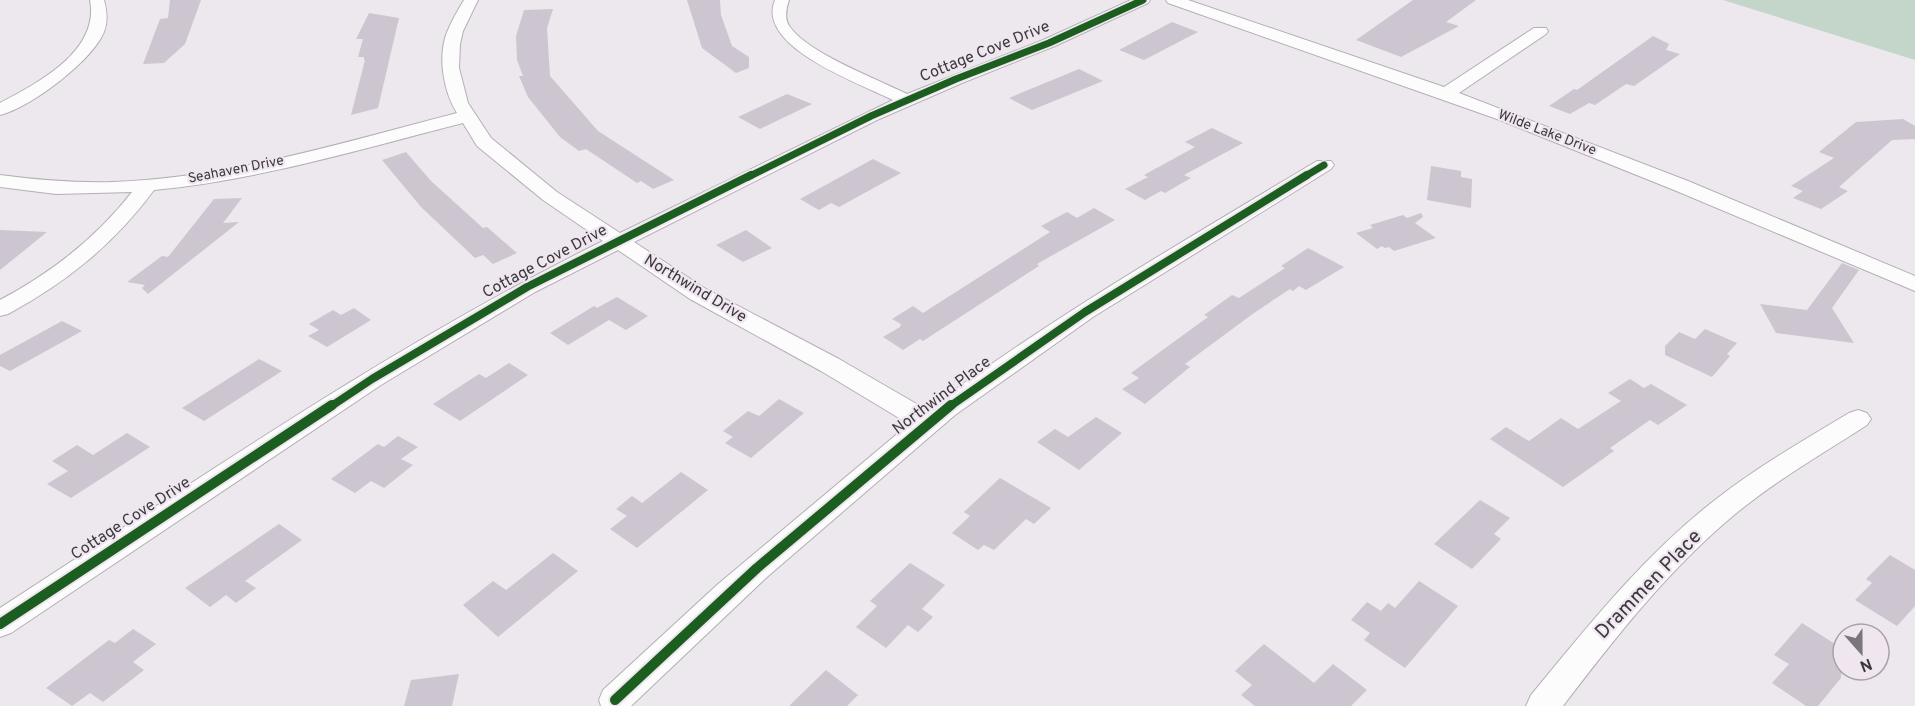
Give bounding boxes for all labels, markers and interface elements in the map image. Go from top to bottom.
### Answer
street label: Cottage Cove Drive [917,17,1053,87]
street label: Wilde Lake Drive [1495,106,1599,160]
street label: Seahaven Drive [187,152,285,188]
street label: Cottage Cove Drive [479,221,611,303]
street label: Northwind Drive [640,250,750,328]
street label: Northwind Place [889,352,995,440]
street label: Cottage Cove Drive [67,473,195,565]
street label: Drammen Place [1590,525,1708,645]
north arrow [1831,622,1891,682]
text: N [1857,653,1875,676]

